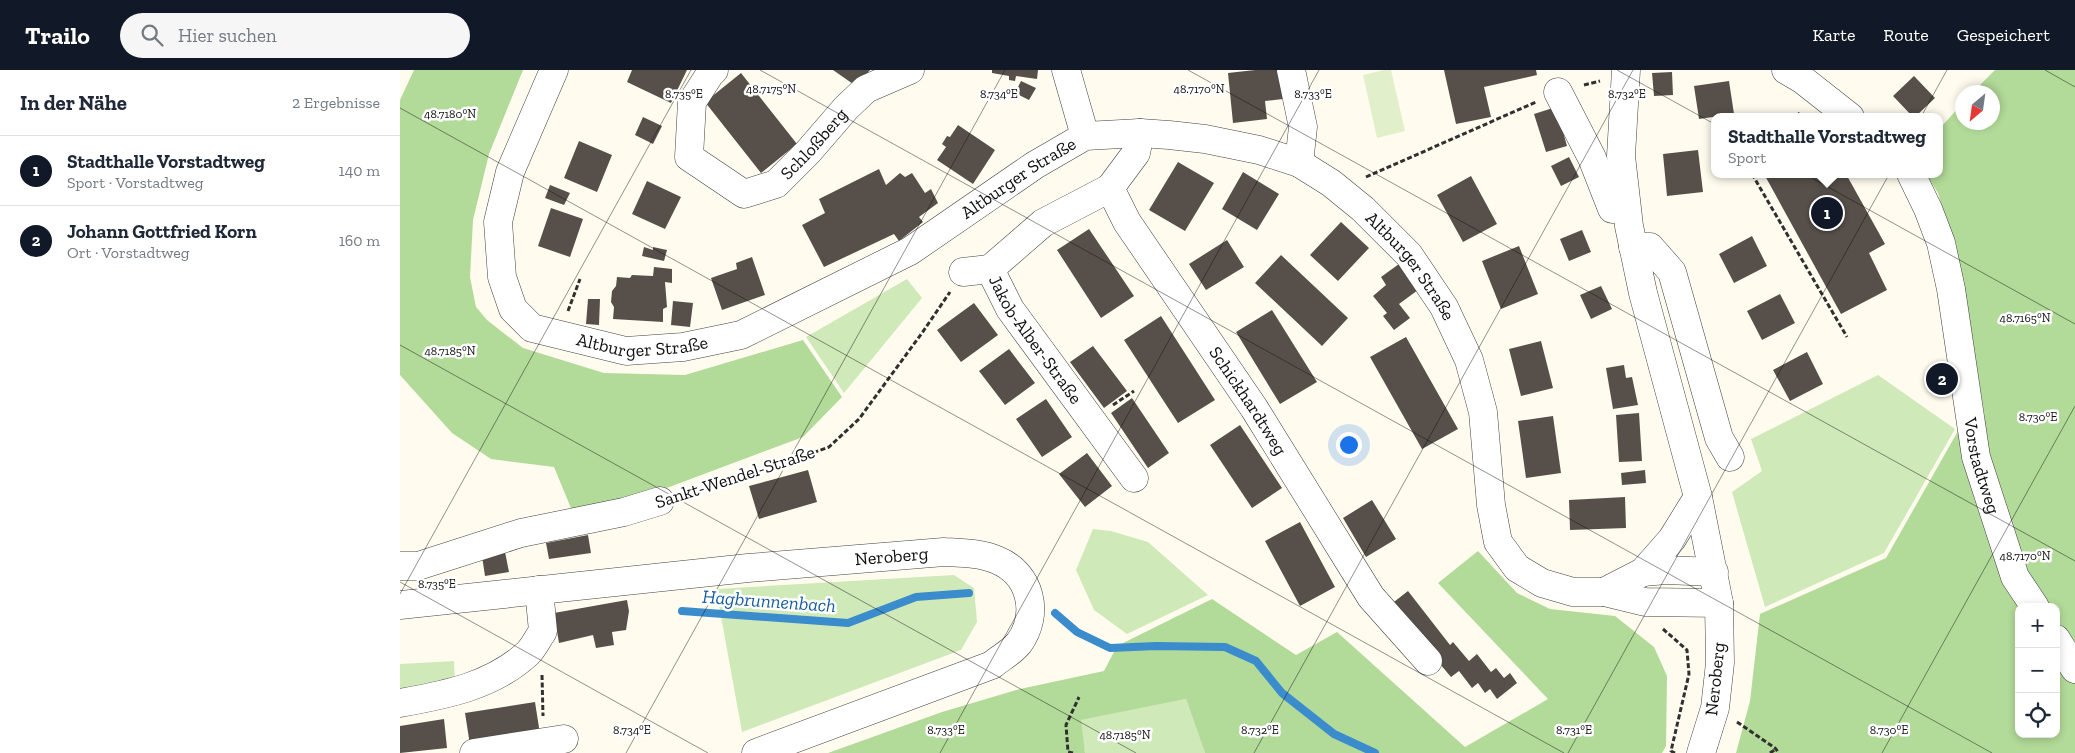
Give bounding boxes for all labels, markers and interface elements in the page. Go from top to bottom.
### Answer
search box [120,13,470,58]
text: Trailo [25,21,90,50]
icon: search [138,21,166,49]
text: Hier suchen [178,24,277,47]
text: Karte [1812,24,1855,46]
text: Route [1883,24,1929,46]
text: Gespeichert [1957,24,2050,46]
text: 48.7175°N [746,82,796,96]
text: 48.7170°N [1174,82,1225,96]
north arrow [1955,85,2000,130]
text: 8.735°E [665,87,703,101]
text: 8.734°E [980,87,1018,101]
text: 8.733°E [1294,87,1332,101]
text: 8.732°E [1608,87,1646,101]
text: In der Nähe [20,90,127,115]
text: 2 Ergebnisse [292,93,380,112]
street label: Schloßberg [776,103,852,184]
text: 48.7180°N [424,107,476,121]
popup [1711,113,1943,178]
text: Stadthalle Vorstadtweg [1728,125,1926,148]
street label: Altburger Straße [957,133,1080,224]
text: Sport [1728,148,1766,167]
text: Stadthalle Vorstadtweg [67,150,265,173]
text: 1 [33,161,39,180]
text: 140 m [339,161,380,180]
text: Sport · Vorstadtweg [67,173,203,192]
pin: 1 [1811,194,1843,232]
street label: Altburger Straße [1361,207,1460,324]
text: Johann Gottfried Korn [67,220,257,243]
text: 2 [32,231,40,250]
text: 160 m [339,231,380,250]
text: Ort · Vorstadtweg [67,243,190,262]
street label: Jakob-Alber-Straße [984,272,1087,408]
text: 48.7165°N [1999,311,2051,325]
street label: Altburger Straße [574,328,710,362]
street label: Schickhardtweg [1204,342,1292,459]
text: 48.7185°N [424,344,476,358]
pin: 2 [1926,360,1958,398]
text: 8.730°E [2019,410,2057,424]
street label: Vorstadtweg [1959,415,2005,517]
your location [1336,432,1362,458]
street label: Sankt-Wendel-Straße [652,441,818,513]
street label: Neroberg [854,542,929,570]
text: 48.7170°N [2000,549,2051,563]
text: 8.735°E [418,577,456,591]
water label: Hagbrunnenbach [701,585,837,617]
map controls [2015,603,2060,738]
button: + [2015,603,2060,648]
street label: Neroberg [1700,641,1730,717]
button: − [2015,648,2060,693]
button: locate [2015,693,2060,738]
text: 8.734°E [613,723,651,737]
text: 8.733°E [927,723,965,737]
text: 8.732°E [1241,723,1279,737]
text: 8.731°E [1556,723,1592,737]
text: 8.730°E [1870,723,1908,737]
text: 48.7185°N [1099,728,1151,742]

